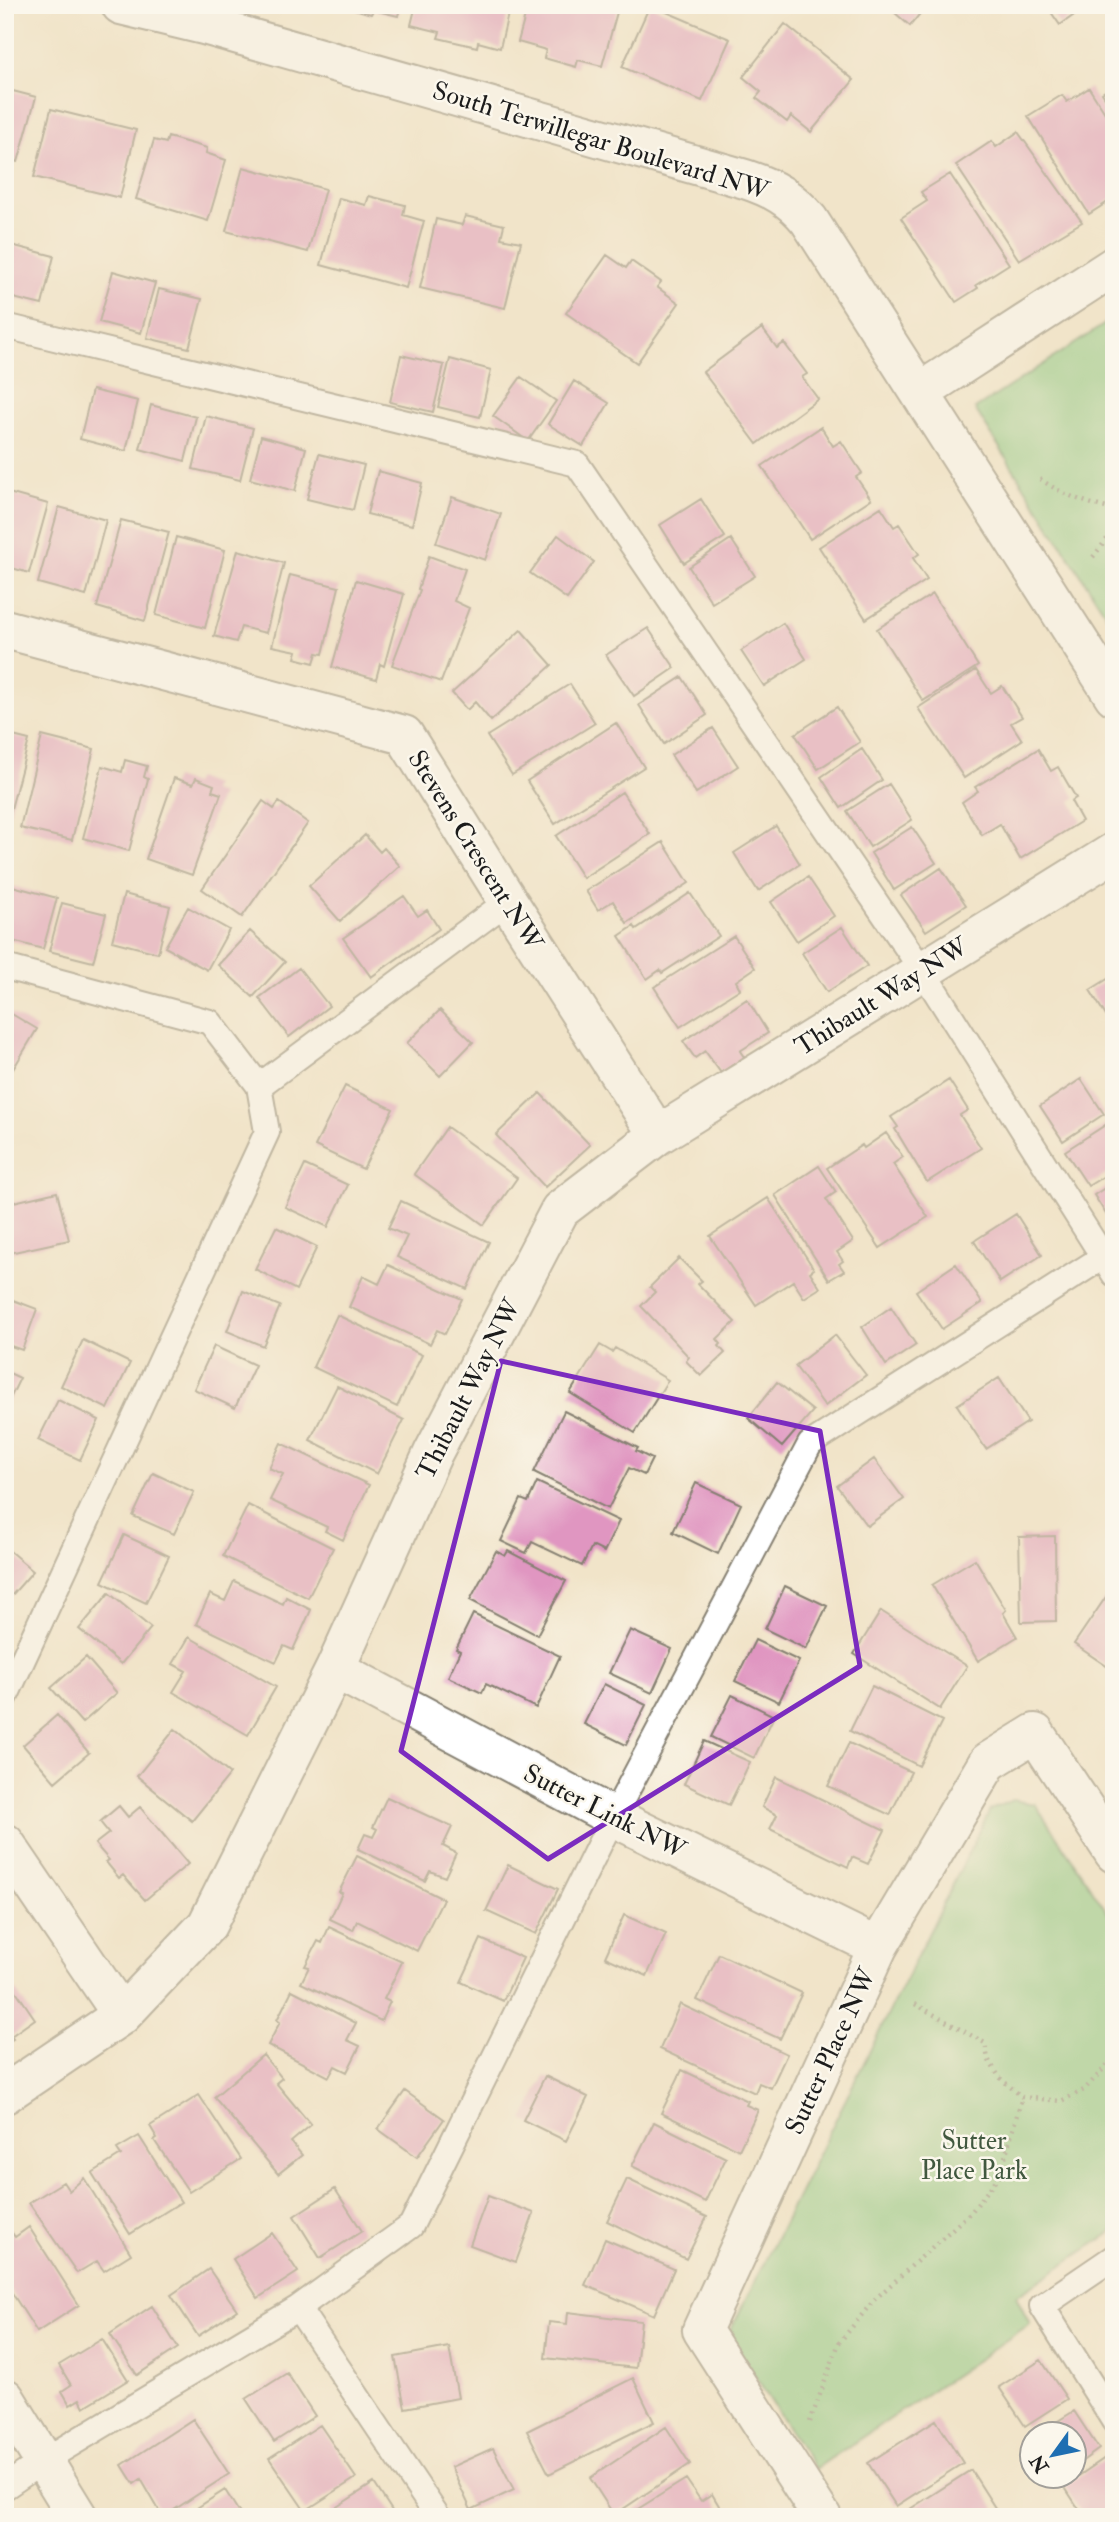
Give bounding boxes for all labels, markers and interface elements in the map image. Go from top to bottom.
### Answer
street label: South Terwillegar Boulevard NW [429,75,774,208]
street label: Stevens Crescent NW [401,745,550,958]
street label: Thibault Way NW [789,930,975,1063]
street label: Thibault Way NW [410,1292,529,1485]
street label: Sutter Link NW [518,1757,692,1867]
street label: Sutter Place NW [778,1962,884,2140]
park label: Sutter Place Park [921,2125,1028,2187]
north arrow [1018,2420,1088,2490]
text: N [1024,2449,1055,2478]

